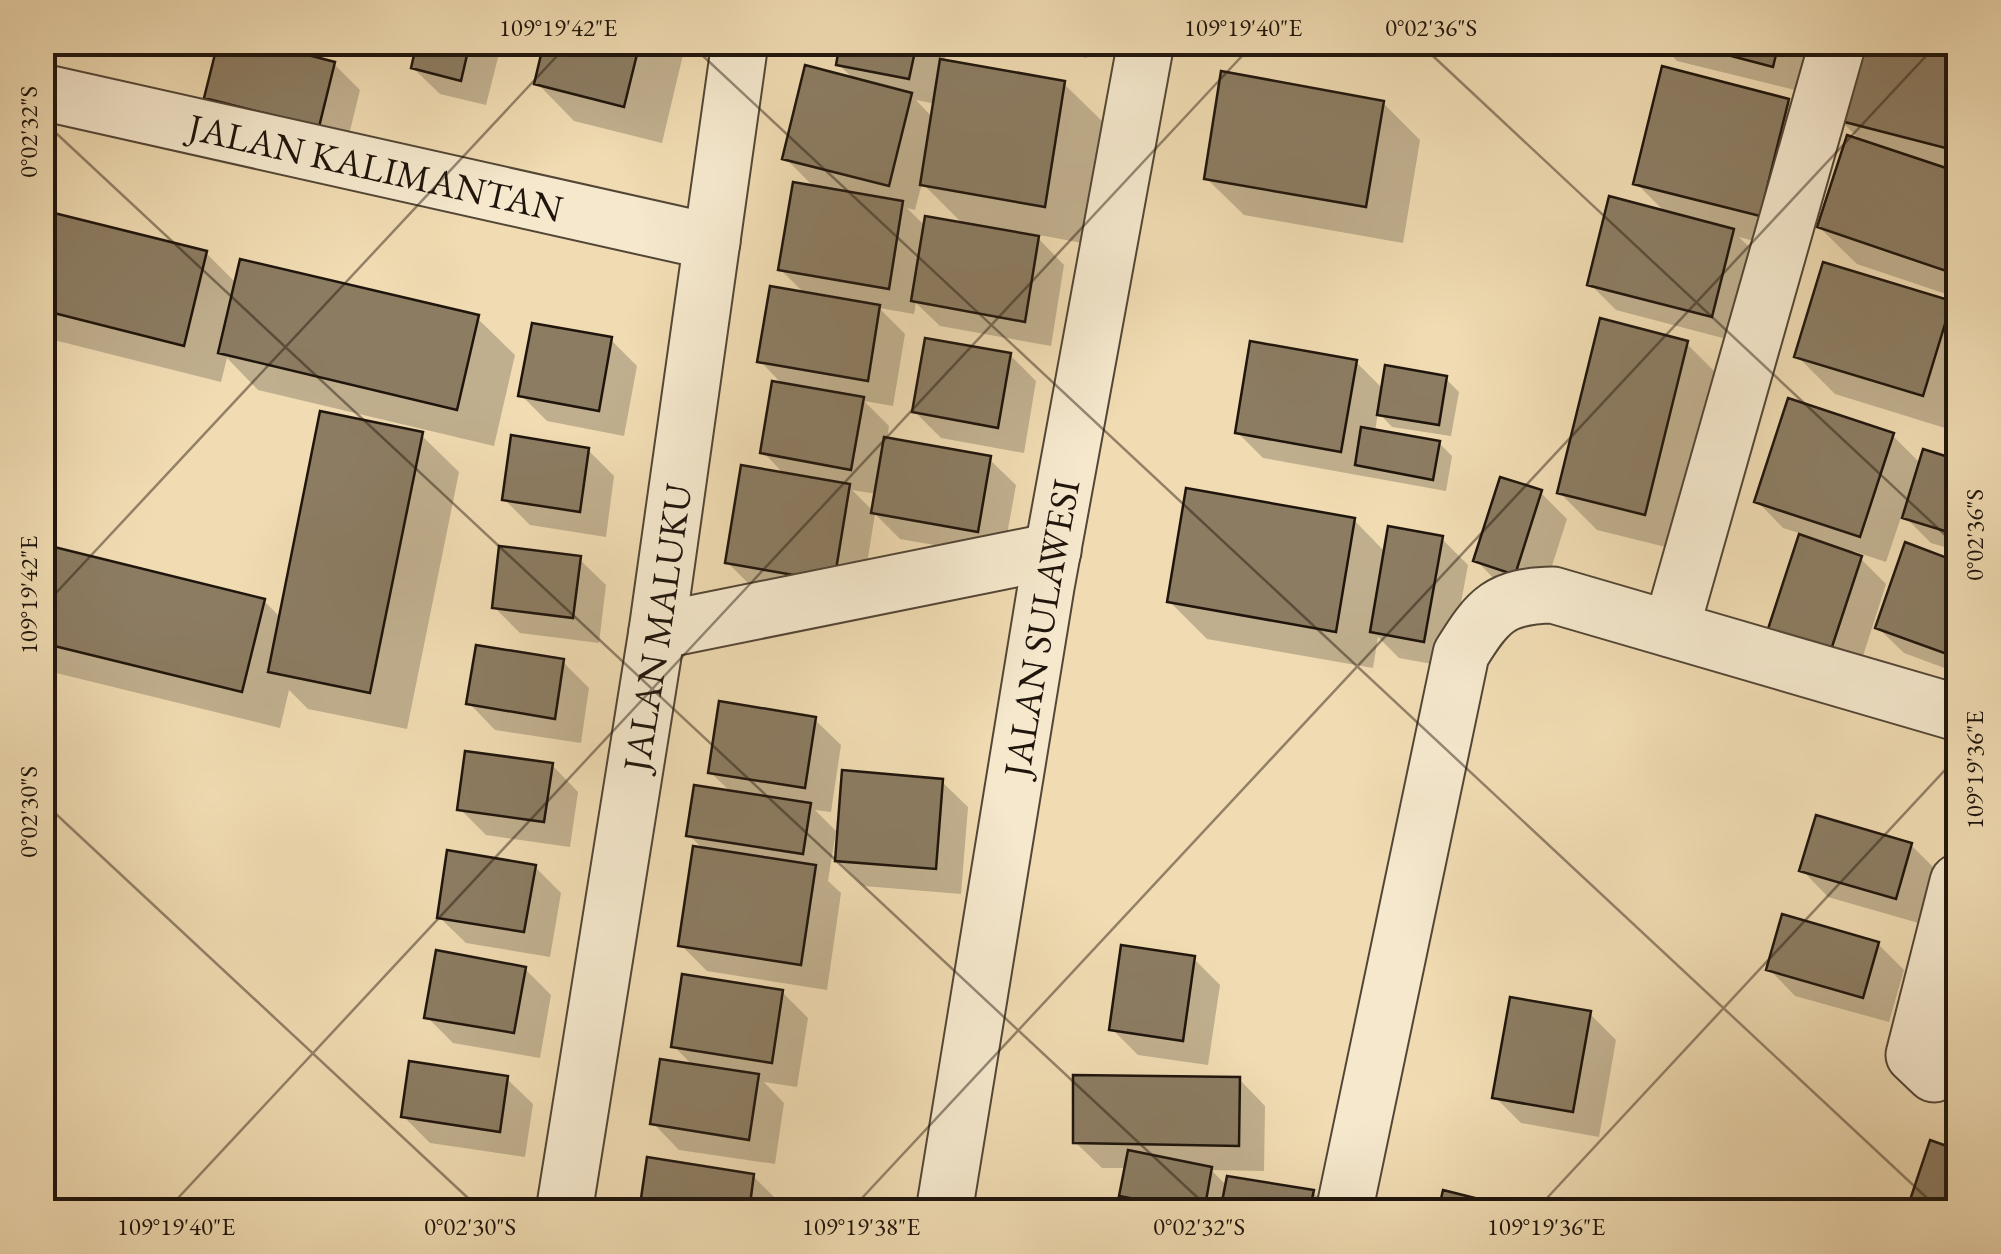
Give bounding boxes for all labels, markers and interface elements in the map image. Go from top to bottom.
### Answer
text: 109°19'42"E [499,11,617,43]
text: 109°19'40"E [1184,11,1302,43]
text: 0°02'36"S [1385,11,1477,43]
text: 0°02'32"S [12,86,44,178]
street label: JALAN KALIMANTAN [181,100,567,232]
street label: JALAN SULAWESI [990,475,1090,783]
street label: JALAN MALUKU [610,480,702,778]
text: 0°02'36"S [1958,489,1990,581]
text: 109°19'42"E [12,536,44,654]
text: 109°19'36"E [1958,711,1990,829]
text: 0°02'30"S [12,766,44,858]
text: 109°19'40"E [117,1210,235,1242]
text: 0°02'30"S [424,1210,516,1242]
text: 109°19'38"E [802,1210,920,1242]
text: 0°02'32"S [1153,1210,1245,1242]
text: 109°19'36"E [1487,1210,1605,1242]

